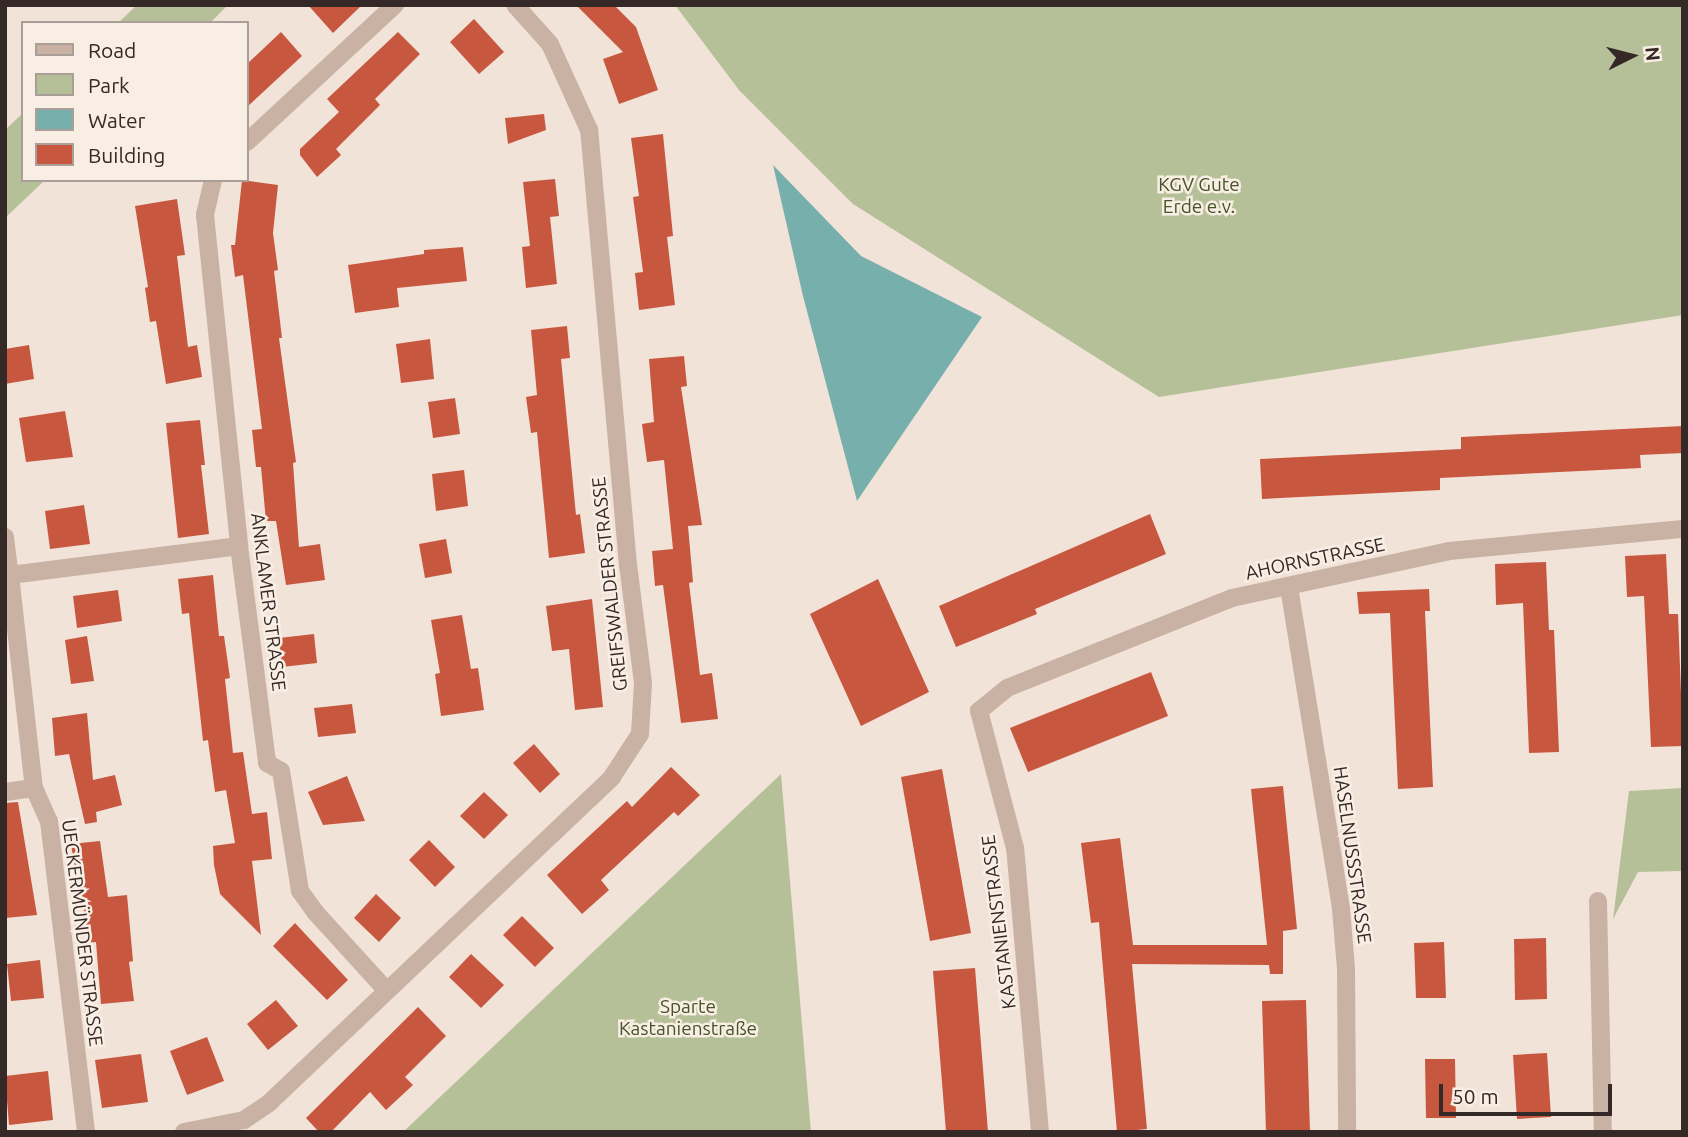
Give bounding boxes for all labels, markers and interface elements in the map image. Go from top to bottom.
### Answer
legend [21,21,248,182]
north arrow [1597,21,1667,91]
text: Road [88,38,136,62]
text: N [1641,46,1665,62]
text: Park [88,73,130,97]
text: Water [88,108,146,132]
text: Building [88,143,165,167]
park label: KGV Gute Erde e.v. [1158,174,1240,218]
street label: GREIFSWALDER STRASSE [587,476,633,692]
street label: ANKLAMER STRASSE [246,512,290,692]
street label: AHORNSTRASSE [1243,533,1387,585]
street label: HASELNUSSSTRASSE [1328,765,1376,945]
street label: UECKERMÜNDER STRASSE [57,818,107,1048]
street label: KASTANIENSTRASSE [977,834,1021,1010]
park label: Sparte Kastanienstraße [619,996,757,1040]
scale bar [1443,1070,1616,1114]
text: 50 m [1452,1084,1499,1108]

